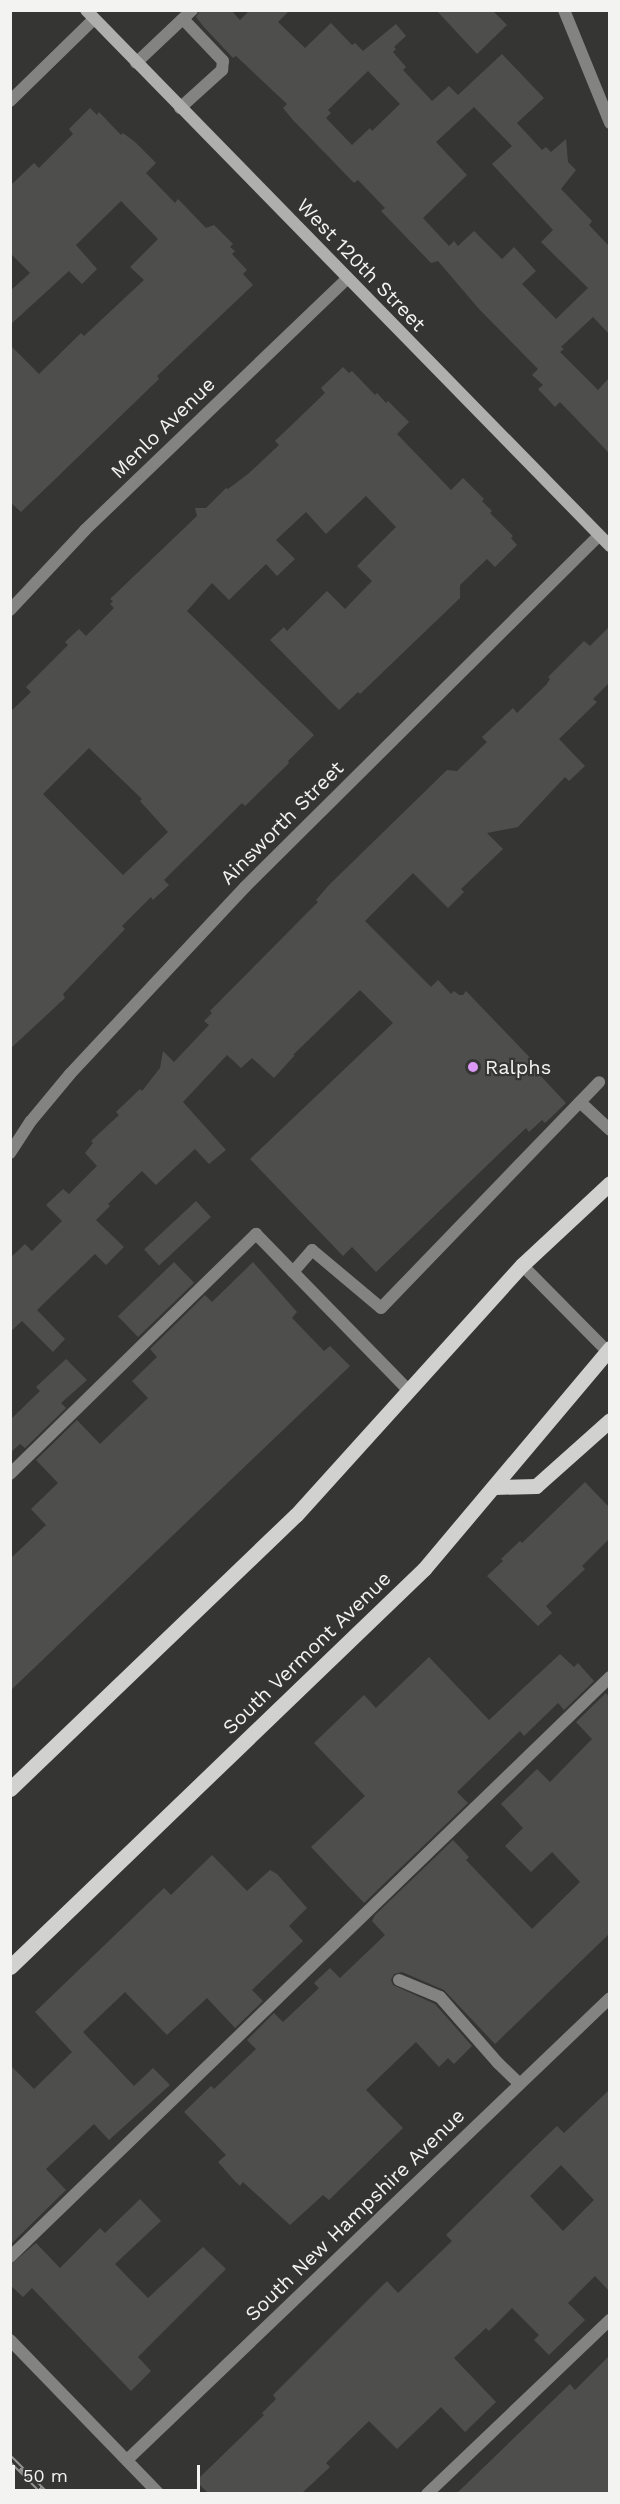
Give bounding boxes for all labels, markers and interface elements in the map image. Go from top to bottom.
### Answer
street label: West 120th Street [291,194,431,336]
street label: Menlo Avenue [106,372,220,484]
street label: Ainsworth Street [215,756,349,890]
place label: Ralphs [485,1055,551,1079]
marker: Ralphs [466,1060,480,1074]
street label: South Vermont Avenue [217,1566,397,1740]
street label: South New Hampshire Avenue [240,2103,470,2327]
scale bar [15,2453,202,2491]
text: 50 m [23,2465,68,2486]

